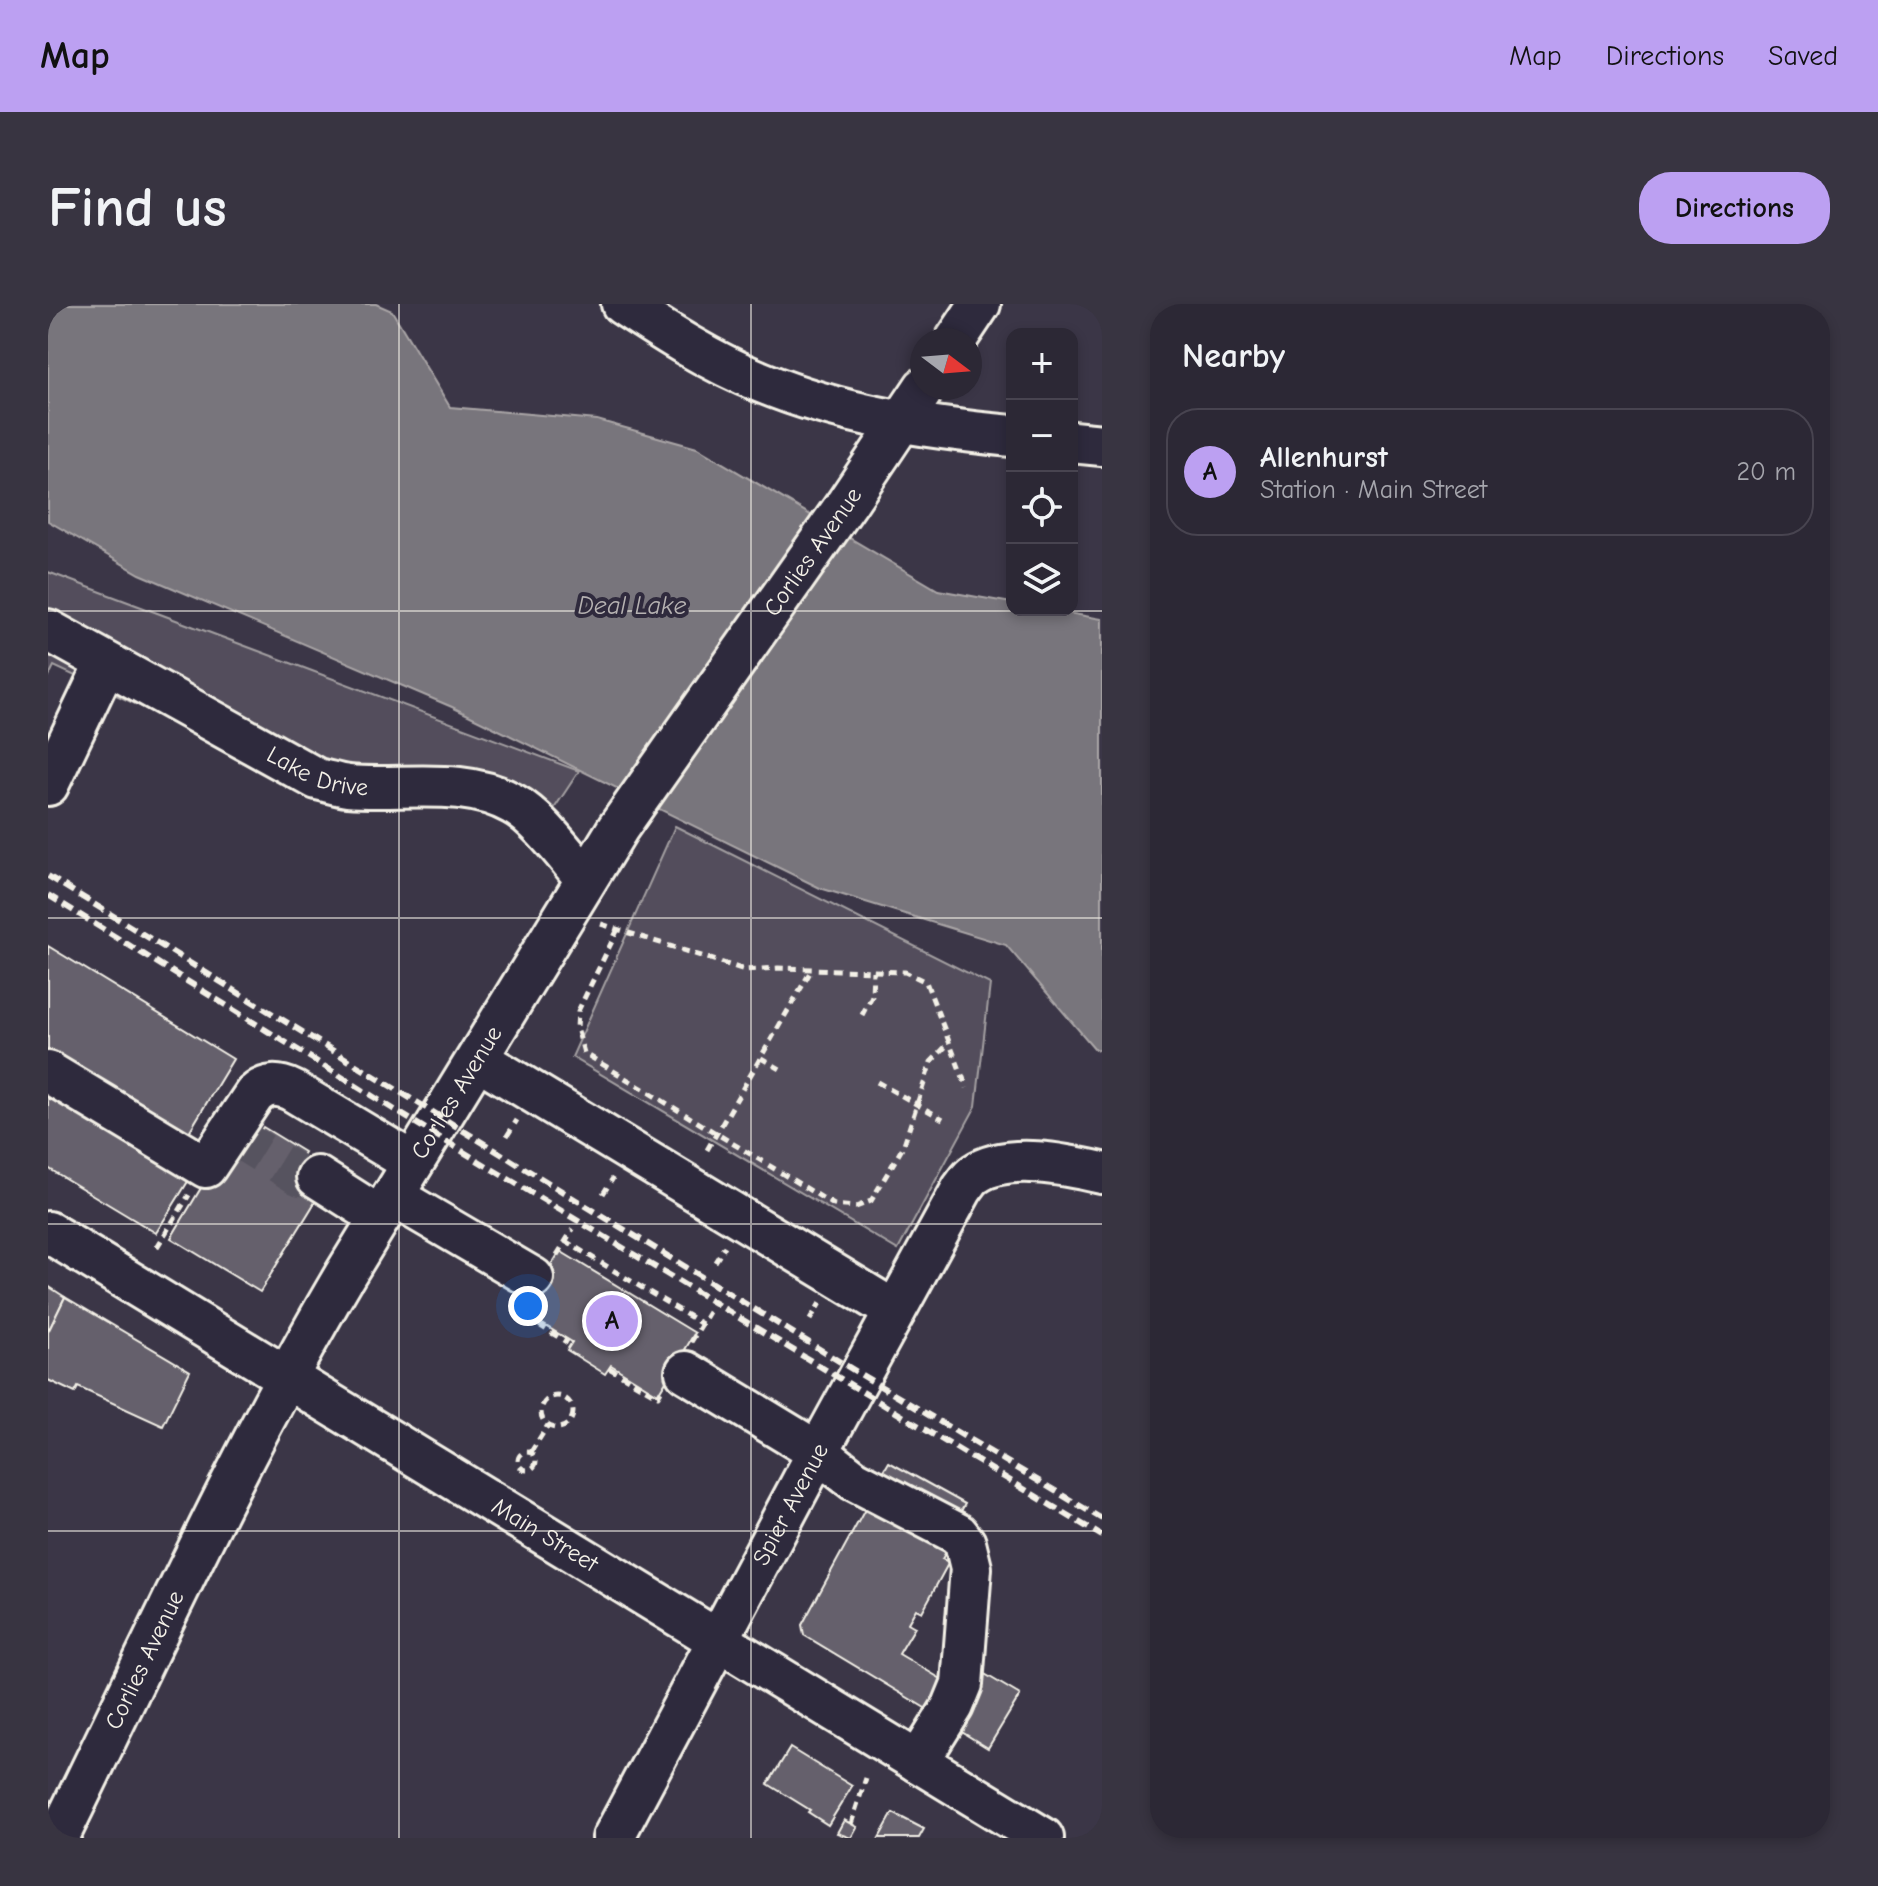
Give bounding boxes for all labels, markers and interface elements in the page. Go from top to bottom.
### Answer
text: Map [40,34,110,78]
text: Map [1509,40,1562,72]
text: Directions [1606,40,1724,72]
text: Saved [1768,40,1838,72]
button: Directions [1639,172,1830,244]
text: Find us [48,176,227,240]
north arrow [910,328,982,400]
map controls [1006,328,1078,616]
button: + [1006,328,1078,400]
text: Nearby [1182,336,1285,376]
button: − [1006,400,1078,472]
text: Allenhurst [1260,440,1388,475]
text: A [1203,457,1217,487]
text: 20 m [1736,457,1796,487]
button: locate [1006,472,1078,544]
text: Station · Main Street [1260,475,1487,505]
street label: Corlies Avenue [758,482,868,621]
button: layers [1006,544,1078,616]
water label: Deal Lake [577,591,687,621]
street label: Lake Drive [262,740,369,801]
street label: Corlies Avenue [405,1021,508,1164]
your location [508,1286,548,1326]
pin: A [586,1291,638,1351]
street label: Spier Avenue [746,1438,834,1570]
street label: Main Street [487,1492,604,1578]
street label: Corlies Avenue [99,1586,190,1734]

